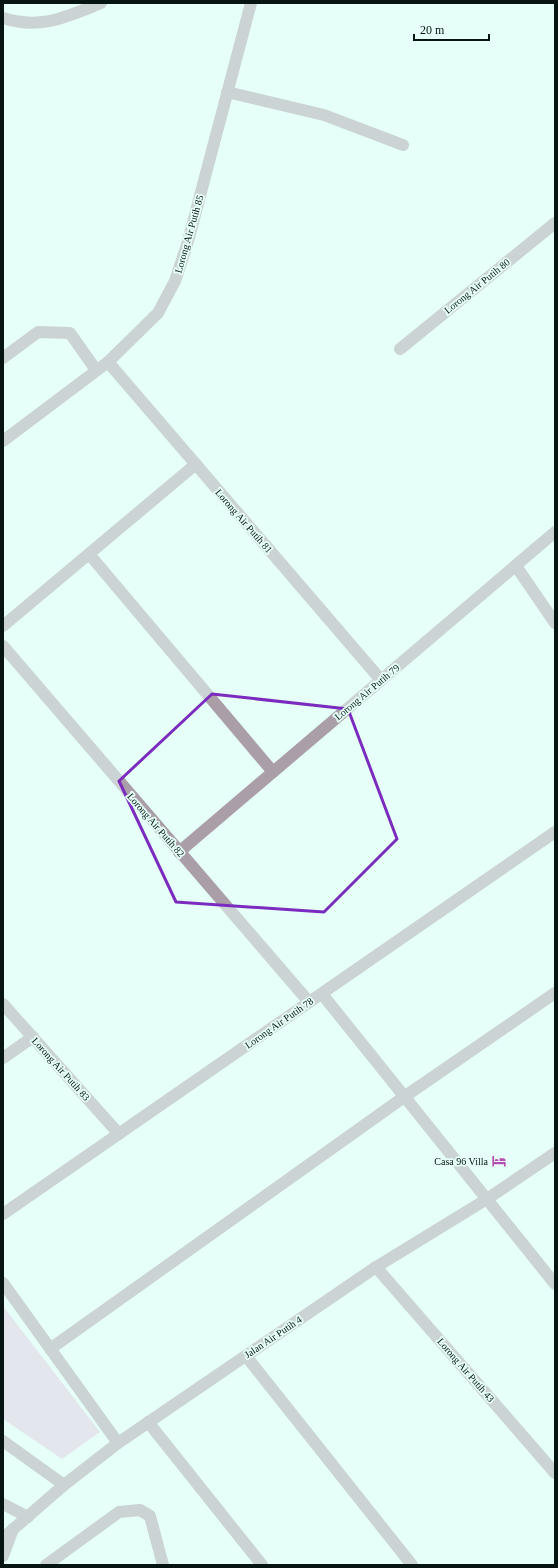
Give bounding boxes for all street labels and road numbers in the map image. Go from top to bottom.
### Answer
street label: Lorong Air Putih 85 [173,194,205,274]
street label: Lorong Air Putih 80 [442,256,512,316]
street label: Lorong Air Putih 81 [213,487,275,555]
street label: Lorong Air Putih 79 [332,662,402,722]
street label: Lorong Air Putih 82 [125,791,187,859]
street label: Lorong Air Putih 78 [243,995,315,1051]
street label: Lorong Air Putih 83 [30,1035,92,1103]
street label: Jalan Air Putih 4 [242,1314,304,1360]
street label: Lorong Air Putih 43 [435,1336,497,1404]

